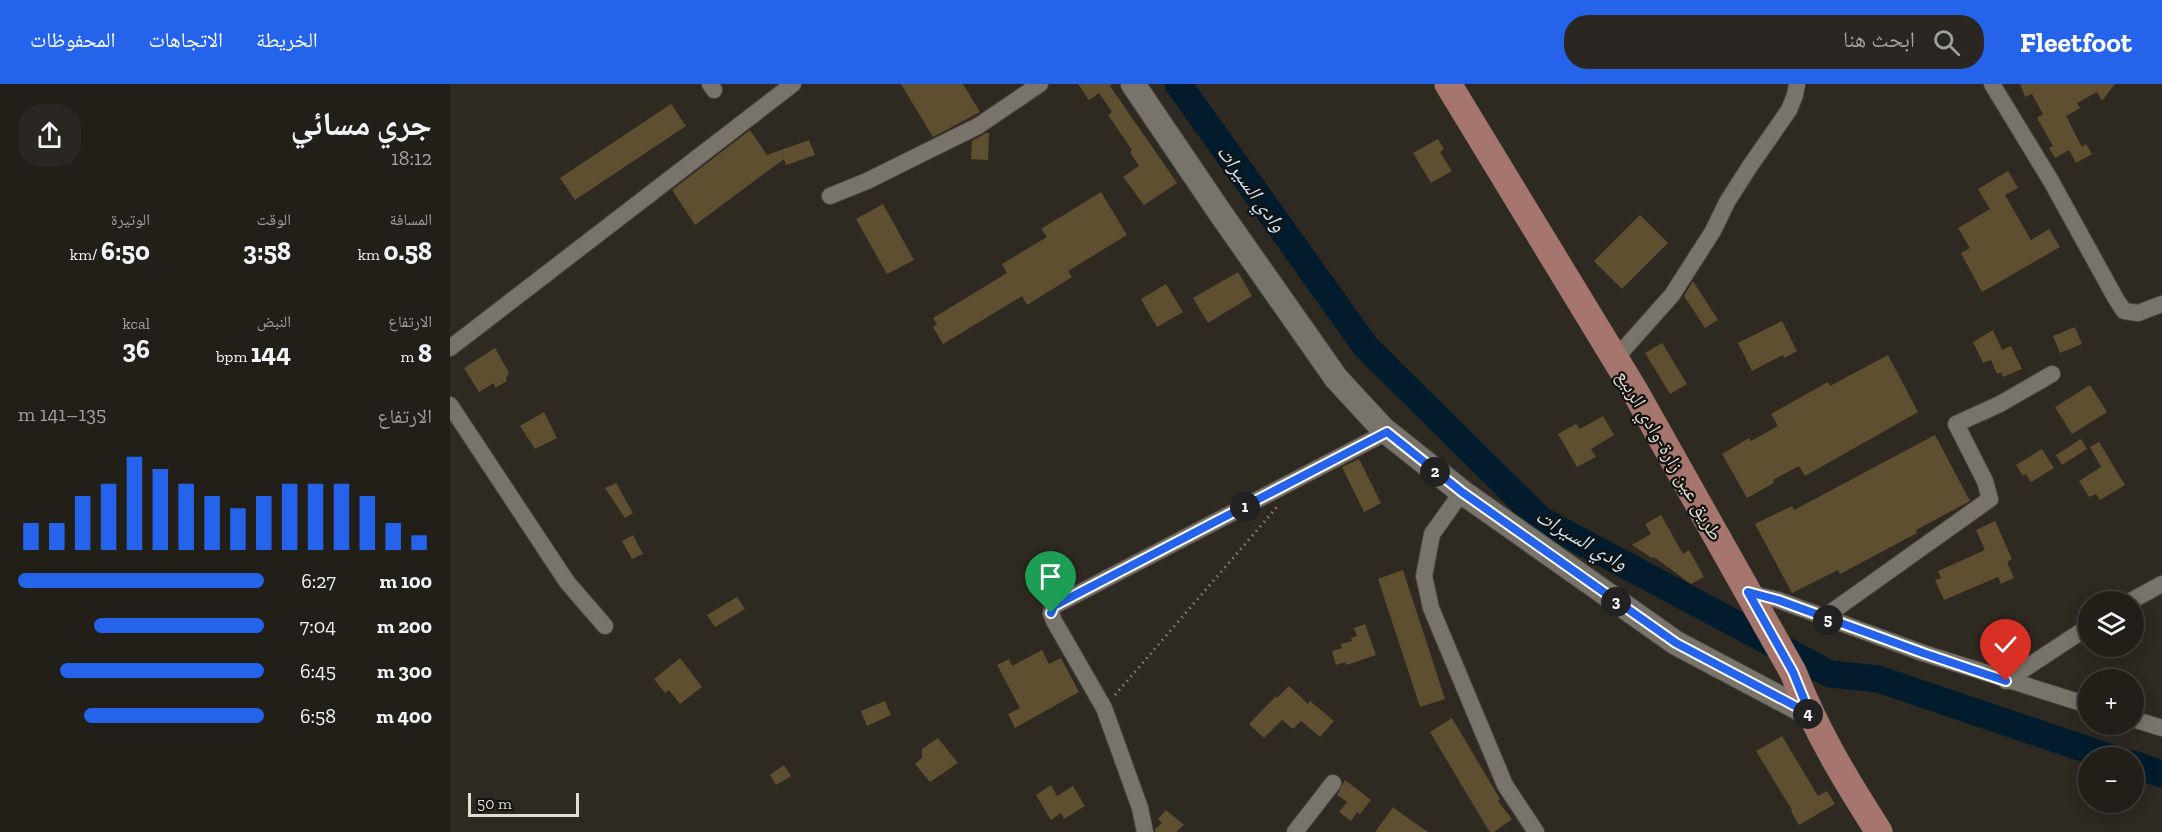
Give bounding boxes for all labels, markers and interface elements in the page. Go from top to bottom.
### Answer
search box [1564,15,1984,69]
text: ابحث هنا [1843,26,1915,53]
icon: search [1930,26,1963,59]
text: Fleetfoot [2020,26,2132,59]
text: المحفوظات [30,27,115,52]
text: الاتجاهات [148,27,223,52]
text: الخريطة [256,27,318,52]
button: share [18,104,81,167]
text: جري مسائي [290,104,432,143]
water label: وادي السيرات [1208,139,1292,239]
text: 18:12 [391,146,432,170]
text: الوتيرة [111,210,150,229]
text: الوقت [257,210,291,229]
text: المسافة [390,210,432,229]
text: 6:50 [101,235,150,267]
text: 3:58 [243,235,291,267]
text: 0.58 [384,235,432,267]
text: /km [70,245,101,264]
text: km [358,245,384,264]
text: النبض [257,312,291,331]
text: الارتفاع [388,312,432,331]
text: kcal [123,314,150,333]
text: 36 [122,333,150,365]
text: 144 [251,337,291,369]
text: 8 [418,337,432,369]
text: bpm [216,347,251,366]
text: m [401,347,418,366]
street label: طريق عين زارة-وادي الربيع [1608,365,1729,547]
text: 135–141 m [18,402,106,426]
text: الارتفاع [377,404,432,428]
pin: 2 [1420,457,1450,487]
text: 2 [1431,462,1439,481]
pin: 1 [1230,492,1260,522]
text: 1 [1242,497,1248,516]
water label: وادي السيرات [1530,503,1632,579]
pin [1025,551,1076,613]
icon: arrive [1034,560,1067,593]
text: 6:27 [301,569,336,593]
text: 100 m [380,569,432,593]
pin: 3 [1601,587,1631,617]
map controls [2078,591,2144,813]
button: layers [2078,591,2144,657]
text: 3 [1612,592,1620,611]
pin: 5 [1813,605,1843,635]
text: 5 [1824,610,1832,629]
text: 7:04 [300,614,336,638]
text: 200 m [377,614,432,638]
pin [1980,619,2031,681]
icon: check [1989,628,2022,661]
text: 6:45 [300,659,336,683]
text: 300 m [377,659,432,683]
button: + [2078,669,2144,735]
pin: 4 [1793,699,1823,729]
text: 6:58 [300,704,336,728]
text: 400 m [376,704,432,728]
text: 4 [1803,704,1813,723]
button: − [2078,747,2144,813]
scale bar [468,790,579,818]
text: 50 m [477,794,512,813]

